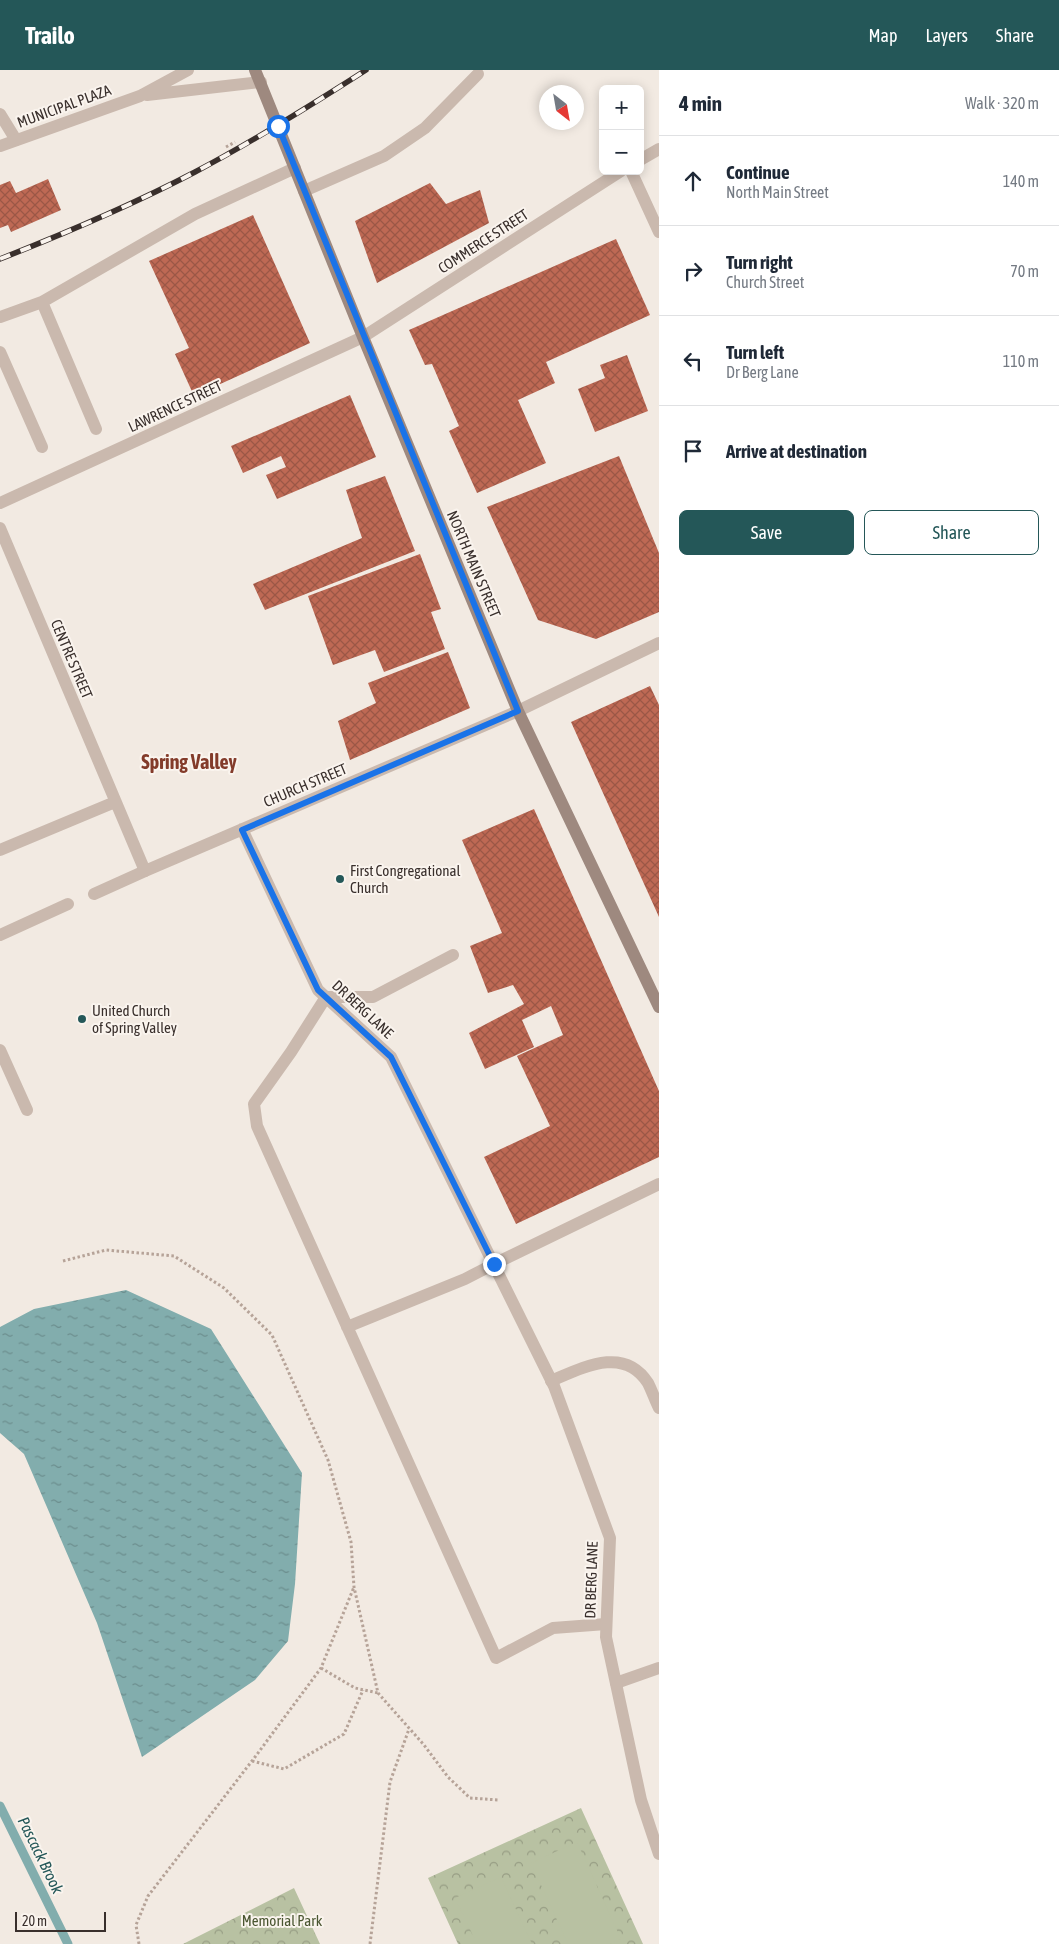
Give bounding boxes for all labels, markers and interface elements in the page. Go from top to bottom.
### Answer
text: Trailo [25,22,75,49]
text: Map [868,25,897,46]
text: Layers [925,25,968,46]
text: Share [996,25,1034,46]
street label: MUNICIPAL PLAZA [15,81,114,131]
north arrow [539,85,584,130]
map controls [599,85,644,175]
button: + [599,85,644,130]
text: 4 min [679,91,722,115]
text: Walk · 320 m [965,94,1039,112]
route start [267,115,290,138]
button: − [599,130,644,175]
text: Continue [726,161,790,183]
icon: ahead [679,167,707,195]
text: 140 m [1003,172,1039,190]
text: North Main Street [726,183,829,201]
street label: COMMERCE STREET [435,205,532,276]
text: Turn right [726,251,793,273]
icon: right [679,257,707,285]
text: 70 m [1010,262,1039,280]
text: Church Street [726,273,804,291]
text: Turn left [726,341,784,363]
icon: left [679,347,707,375]
text: 110 m [1003,352,1039,370]
text: Dr Berg Lane [726,363,799,381]
street label: LAWRENCE STREET [125,377,225,435]
icon: arrive [679,437,707,465]
text: Arrive at destination [726,440,867,462]
street label: NORTH MAIN STREET [444,508,504,620]
button: Save [679,510,854,555]
button: Share [864,510,1039,555]
street label: CENTRE STREET [48,617,96,701]
district label: Spring Valley [141,750,237,773]
street label: CHURCH STREET [261,760,350,810]
place label: First Congregational Church [350,862,461,896]
marker: First Congregational Church [334,873,346,885]
street label: DR BERG LANE [329,976,397,1042]
place label: United Church of Spring Valley [92,1002,177,1036]
marker: United Church of Spring Valley [76,1013,88,1025]
route end [483,1253,506,1276]
street label: DR BERG LANE [581,1541,601,1619]
water label: Pascack Brook [15,1814,68,1897]
scale bar [15,1909,106,1932]
park label: Memorial Park [242,1912,323,1929]
text: 20 m [22,1913,47,1929]

